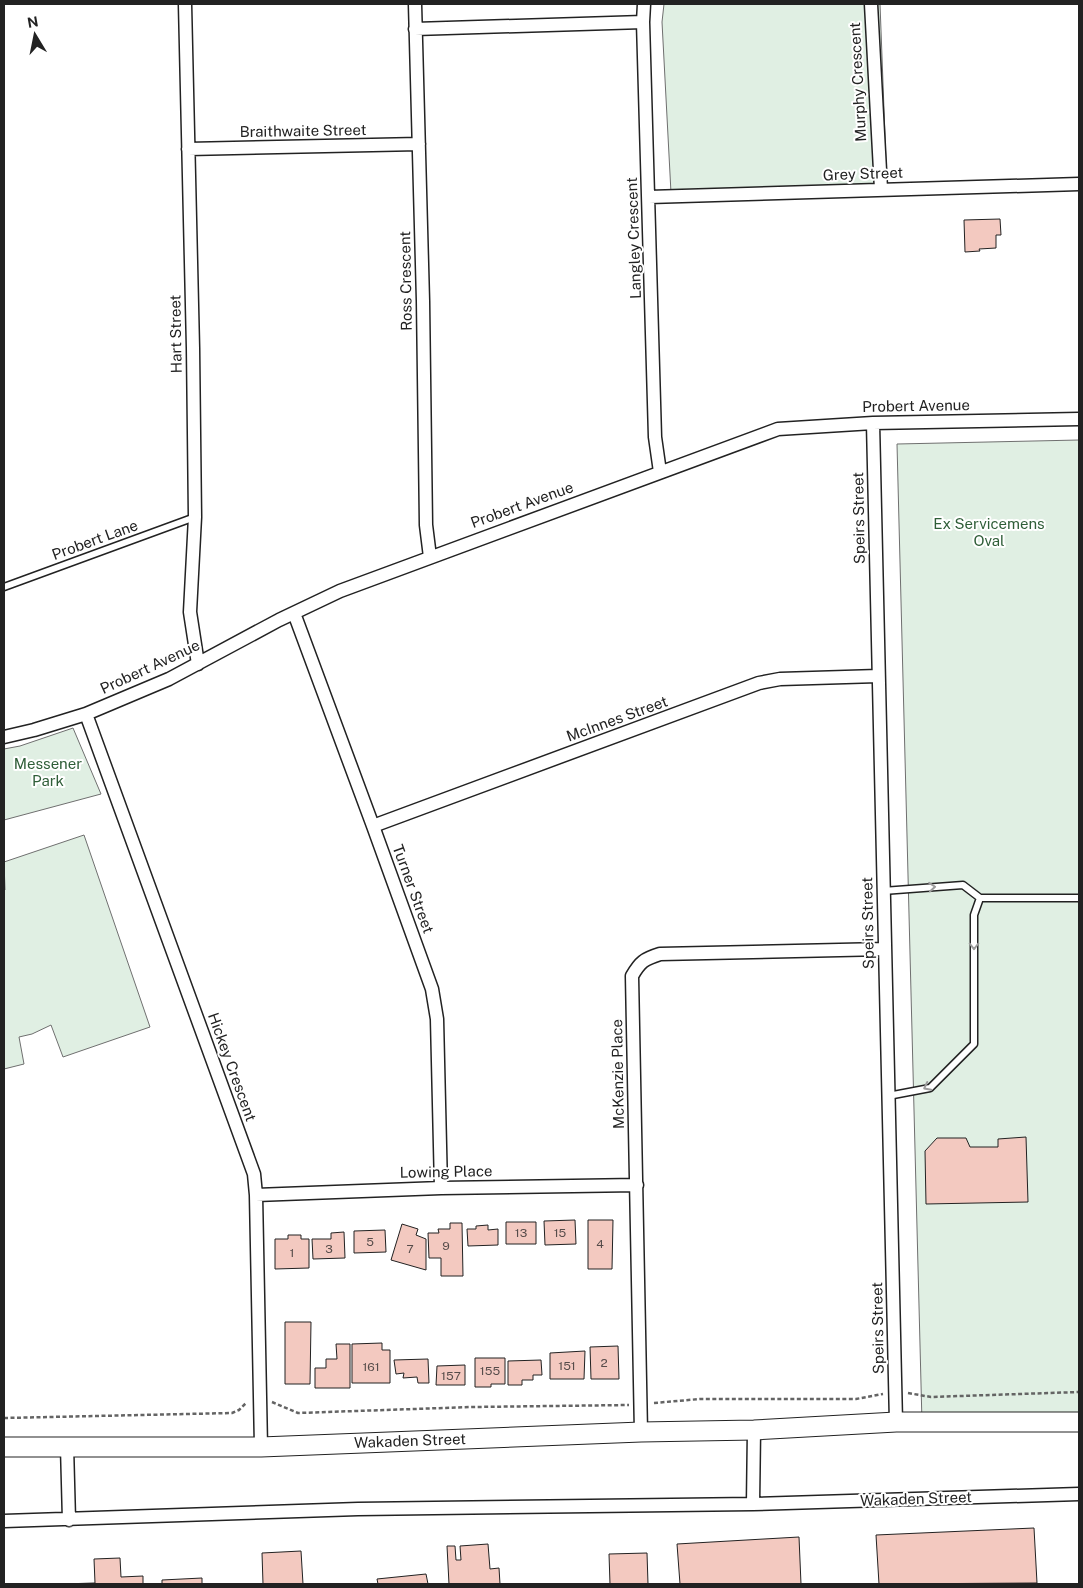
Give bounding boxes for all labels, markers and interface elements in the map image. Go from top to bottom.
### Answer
north arrow [10,10,60,60]
text: N [26,13,40,31]
street label: Murphy Crescent [846,22,869,142]
street label: Braithwaite Street [239,121,367,140]
street label: Grey Street [822,164,904,183]
street label: Langley Crescent [623,177,644,299]
street label: Ross Crescent [396,231,415,331]
street label: Hart Street [166,294,185,373]
street label: Probert Avenue [862,396,970,415]
street label: Speirs Street [849,472,868,564]
street label: Probert Avenue [468,478,575,531]
park label: Ex Servicemens Oval [933,515,1045,549]
street label: Probert Lane [50,516,140,563]
street label: Probert Avenue [97,636,202,697]
street label: McInnes Street [564,692,670,745]
park label: Messener Park [14,755,82,789]
street label: Turner Street [390,842,437,936]
street label: Speirs Street [858,877,877,969]
one-way arrow [928,882,936,893]
one-way arrow [969,942,979,950]
street label: Hickey Crescent [205,1010,260,1124]
street label: McKenzie Place [608,1019,627,1129]
one-way arrow [924,1081,933,1091]
street label: Lowing Place [399,1162,493,1181]
house number: 13 [515,1226,527,1240]
house number: 15 [554,1226,567,1240]
house number: 5 [366,1235,374,1249]
house number: 4 [596,1237,604,1251]
house number: 9 [442,1239,450,1253]
house number: 3 [325,1242,333,1256]
house number: 7 [406,1242,414,1256]
house number: 1 [290,1246,294,1260]
street label: Speirs Street [868,1282,887,1374]
house number: 2 [600,1356,608,1370]
house number: 151 [558,1359,576,1373]
house number: 161 [362,1360,380,1374]
house number: 155 [480,1364,500,1378]
house number: 157 [441,1369,461,1383]
street label: Wakaden Street [354,1430,466,1451]
street label: Wakaden Street [860,1488,972,1509]

